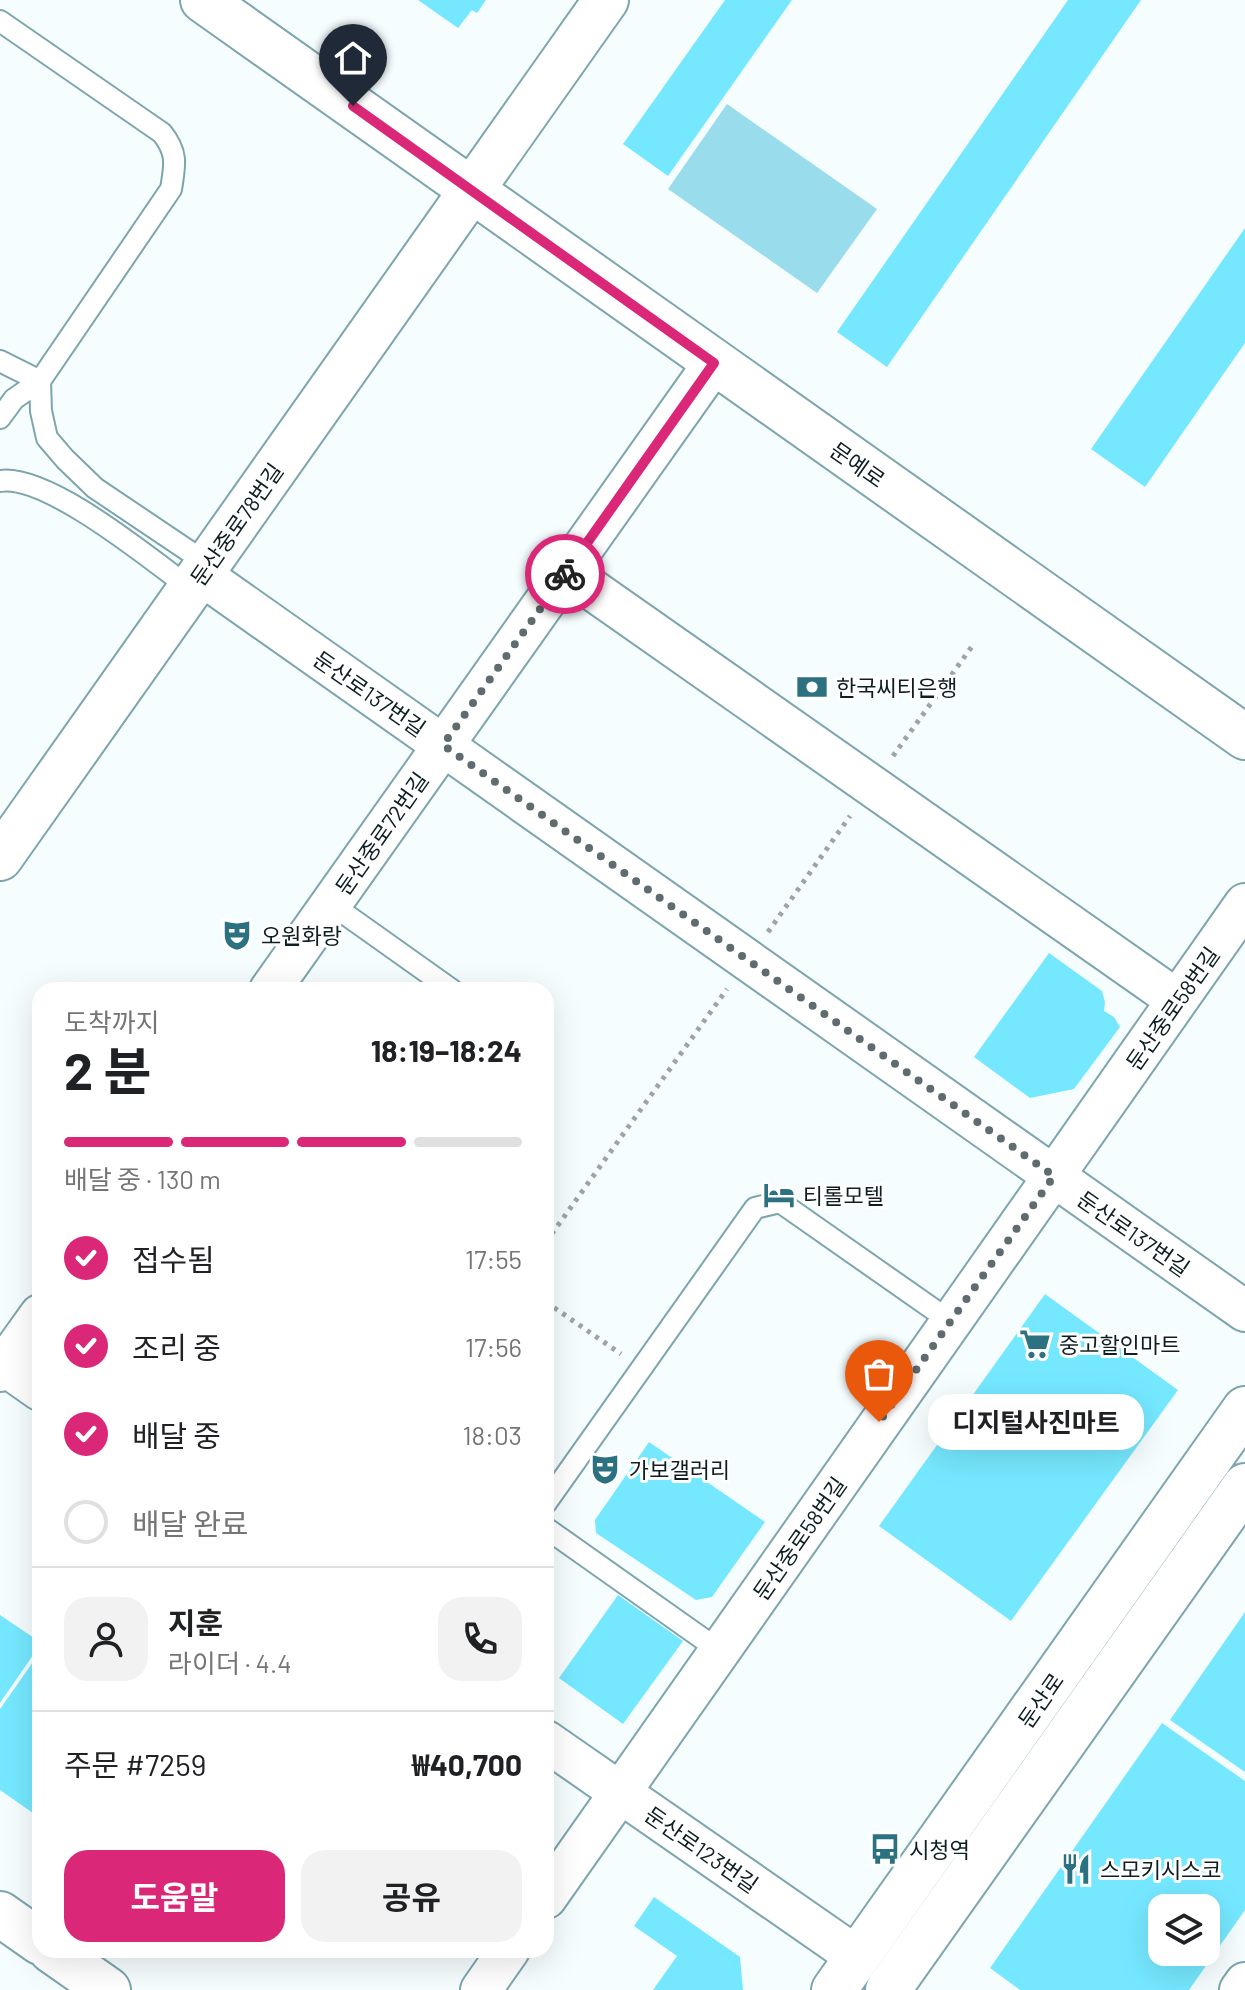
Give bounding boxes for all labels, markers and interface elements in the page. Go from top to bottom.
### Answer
pin [319,24,387,106]
icon: home [331,36,375,80]
street label: 문예로 [826,436,890,492]
street label: 둔산중로78번길 [184,458,288,590]
courier [525,534,605,614]
icon: bike [543,552,587,596]
street label: 둔산로137번길 [309,645,431,741]
bank icon: 한국씨티은행 [795,670,829,704]
place label: 한국씨티은행 [836,674,957,700]
street label: 둔산중로72번길 [329,767,433,899]
theatre icon: 오원화랑 [220,918,254,952]
place label: 오원화랑 [261,922,342,948]
street label: 둔산중로58번길 [1120,941,1224,1075]
text: 도착까지 [64,1006,160,1037]
text: 18:19–18:24 [371,1032,522,1068]
text: 2 분 [64,1038,151,1100]
text: 배달 중 · 130 m [64,1163,221,1194]
hotel icon: 티롤모텔 [762,1178,796,1212]
place label: 티롤모텔 [803,1182,884,1208]
street label: 둔산로137번길 [1073,1185,1195,1281]
icon: check [64,1236,108,1280]
text: 접수됨 [132,1241,215,1277]
text: 17:55 [465,1243,522,1274]
icon: check [64,1324,108,1368]
supermarket icon: 중고할인마트 [1018,1327,1052,1361]
text: 조리 중 [132,1329,221,1365]
text: 17:56 [465,1331,522,1362]
place label: 중고할인마트 [1059,1331,1180,1357]
pin [845,1340,913,1422]
icon: bag [857,1352,901,1396]
callout: 디지털사진마트 [927,1394,1143,1450]
text: 디지털사진마트 [952,1406,1120,1437]
icon: check [64,1412,108,1456]
text: 배달 중 [132,1417,221,1453]
text: 18:03 [462,1419,522,1450]
theatre icon: 가보갤러리 [588,1452,622,1486]
place label: 가보갤러리 [629,1456,730,1482]
street label: 둔산중로58번길 [747,1471,851,1605]
text: 배달 완료 [132,1505,248,1541]
button: person [64,1597,148,1681]
button: phone [438,1597,522,1681]
text: 지훈 [168,1604,223,1640]
text: 라이더 · 4.4 [168,1647,292,1678]
street label: 둔산로 [1012,1668,1068,1732]
text: 주문 #7259 [64,1746,206,1782]
text: ₩40,700 [412,1746,522,1782]
street label: 둔산로123번길 [641,1801,763,1897]
bus stop icon: 시청역 [868,1832,902,1866]
place label: 시청역 [909,1836,970,1862]
button: 도움말 [64,1850,285,1942]
button: 공유 [301,1850,522,1942]
restaurant icon: 스모키시스코 [1059,1852,1093,1886]
place label: 스모키시스코 [1100,1856,1221,1882]
map controls [1148,1894,1220,1966]
button: layers [1148,1894,1220,1966]

